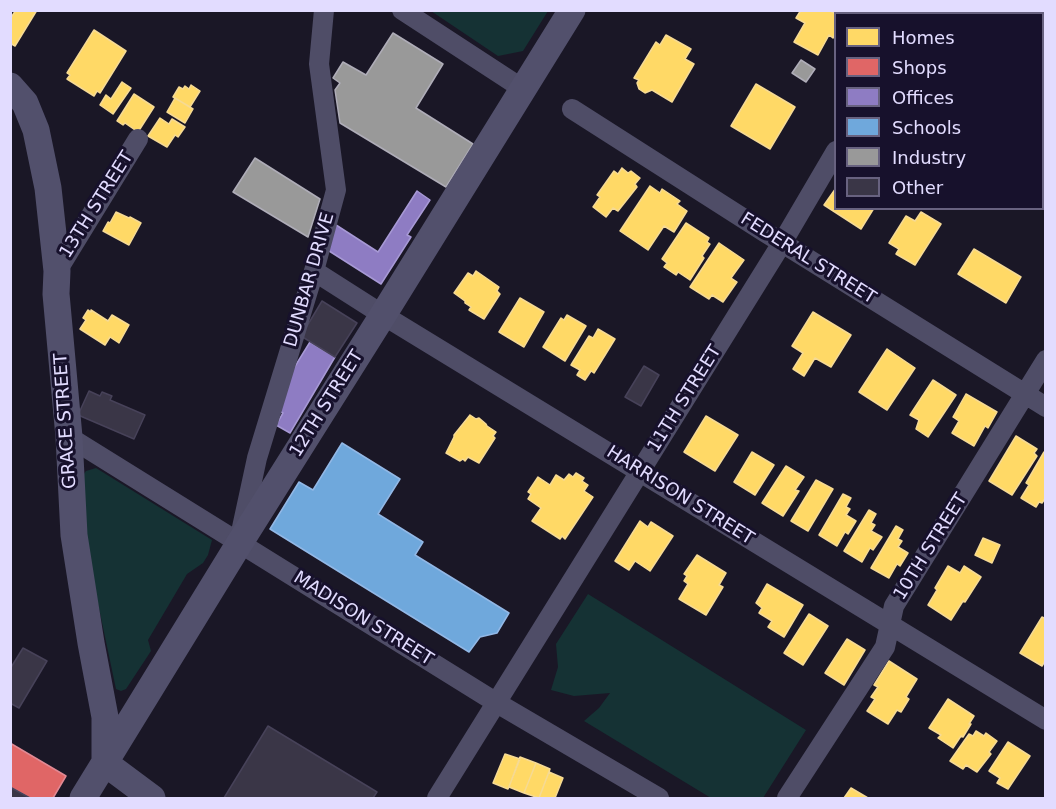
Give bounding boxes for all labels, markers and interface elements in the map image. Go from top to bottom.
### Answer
legend [834,12,1044,210]
text: Homes [892,27,955,48]
text: Shops [892,57,947,78]
text: Offices [892,87,954,108]
text: Schools [892,117,961,138]
text: Industry [892,147,966,168]
street label: 13TH STREET [56,148,138,262]
text: Other [892,177,943,198]
street label: FEDERAL STREET [736,209,880,309]
street label: DUNBAR DRIVE [280,210,340,350]
street label: 11TH STREET [644,342,726,456]
street label: 12TH STREET [286,347,368,461]
street label: GRACE STREET [50,352,82,490]
street label: HARRISON STREET [602,442,758,550]
street label: 10TH STREET [890,490,972,604]
street label: MADISON STREET [289,567,437,671]

